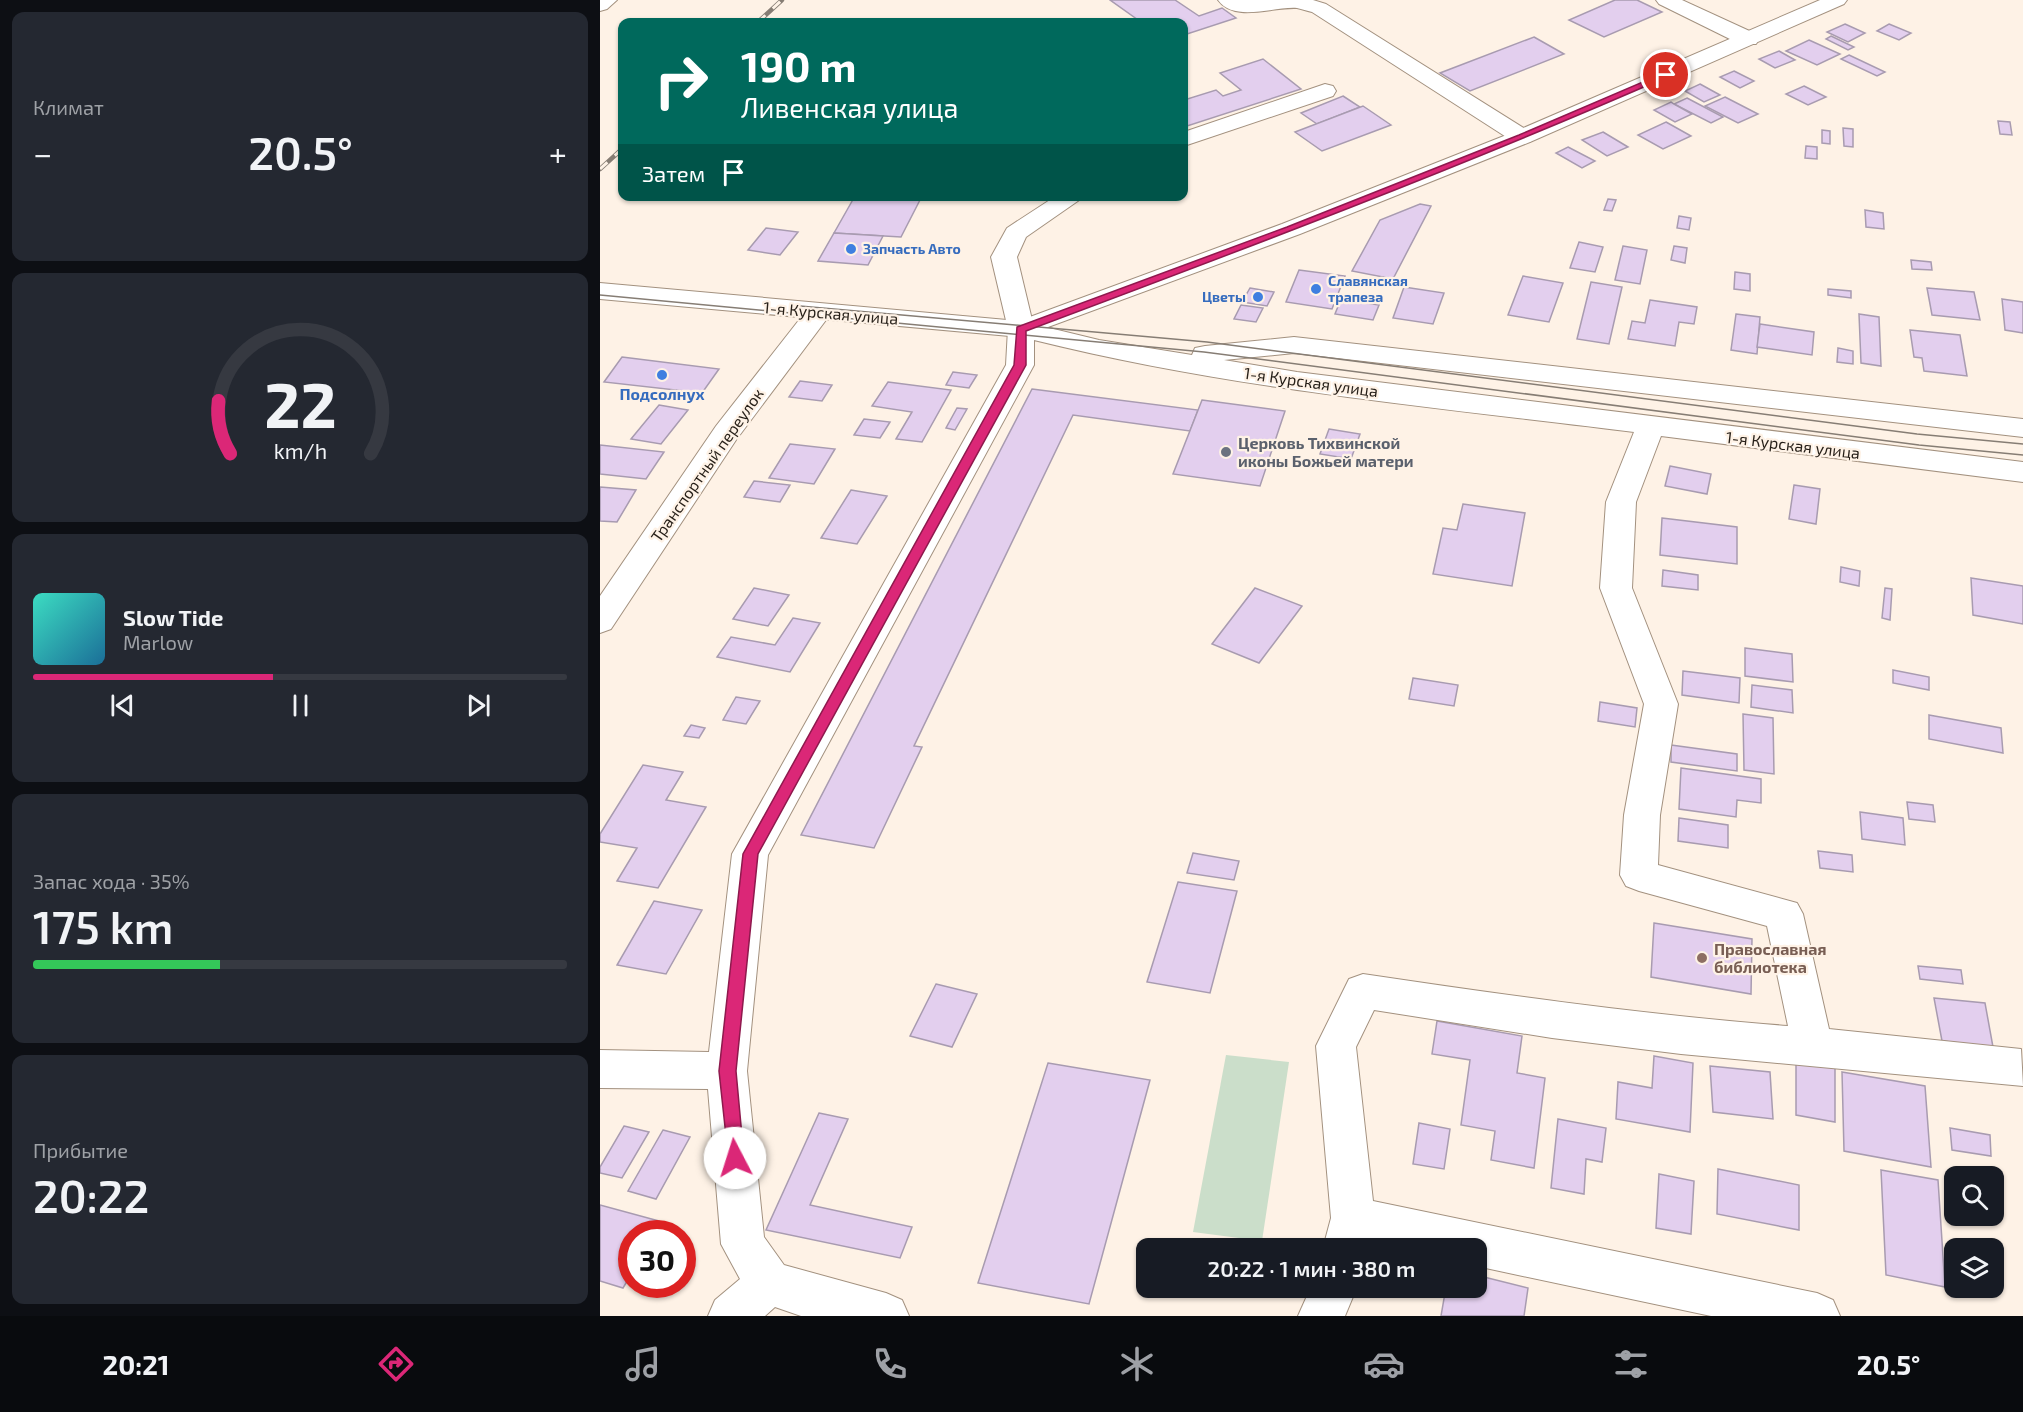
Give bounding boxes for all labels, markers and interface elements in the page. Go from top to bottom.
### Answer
text: 190 m [741,40,857,90]
icon: right [642,42,720,120]
pin [1640,49,1691,100]
icon: arrive [1649,58,1682,91]
text: Ливенская улица [741,91,958,123]
text: Климат [33,95,104,119]
text: 20.5° [248,125,353,179]
text: − [33,133,52,173]
text: + [549,133,567,173]
icon: arrive [717,156,750,189]
text: Затем [642,160,705,186]
place label: Запчасть Авто [863,240,961,257]
marker: Запчасть Авто [844,242,858,256]
place label: Славянская трапеза [1328,272,1408,305]
marker: Славянская трапеза [1309,282,1323,296]
place label: Цветы [1202,288,1246,305]
marker: Цветы [1251,290,1265,304]
street label: 1-я Курская улица [763,297,899,329]
street label: 1-я Курская улица [1243,363,1379,401]
text: 22 [264,366,336,441]
marker: Подсолнух [655,368,669,382]
place label: Подсолнух [619,384,705,403]
street label: Транспортный переулок [646,384,768,546]
street label: 1-я Курская улица [1725,427,1861,463]
place label: Церковь Тихвинской иконы Божьей матери [1238,433,1414,470]
text: km/h [273,439,327,464]
marker: Церковь Тихвинской иконы Божьей матери [1219,445,1233,459]
text: Slow Tide [123,604,223,630]
text: Marlow [123,630,193,654]
icon: previous [106,689,139,722]
icon: pause [284,689,317,722]
icon: next [462,689,495,722]
text: Запас хода · 35% [33,869,190,893]
text: 175 km [33,899,173,953]
place label: Православная библиотека [1714,939,1826,976]
marker: Православная библиотека [1695,951,1709,965]
position arrow [703,1126,767,1190]
text: Прибытие [33,1138,128,1162]
map controls [1944,1166,2004,1298]
button: search [1944,1166,2004,1226]
text: 20:22 [33,1168,149,1222]
speed limit sign: 30 [618,1220,696,1298]
button: layers [1944,1238,2004,1298]
text: 20:22 · 1 мин · 380 m [1208,1255,1415,1281]
icon: directions [375,1343,417,1385]
icon: music [622,1343,664,1385]
icon: phone [869,1343,911,1385]
icon: climate [1116,1343,1158,1385]
icon: car [1363,1343,1405,1385]
icon: filters [1610,1343,1652,1385]
text: 20:21 [103,1348,170,1380]
text: 20.5° [1857,1348,1920,1380]

